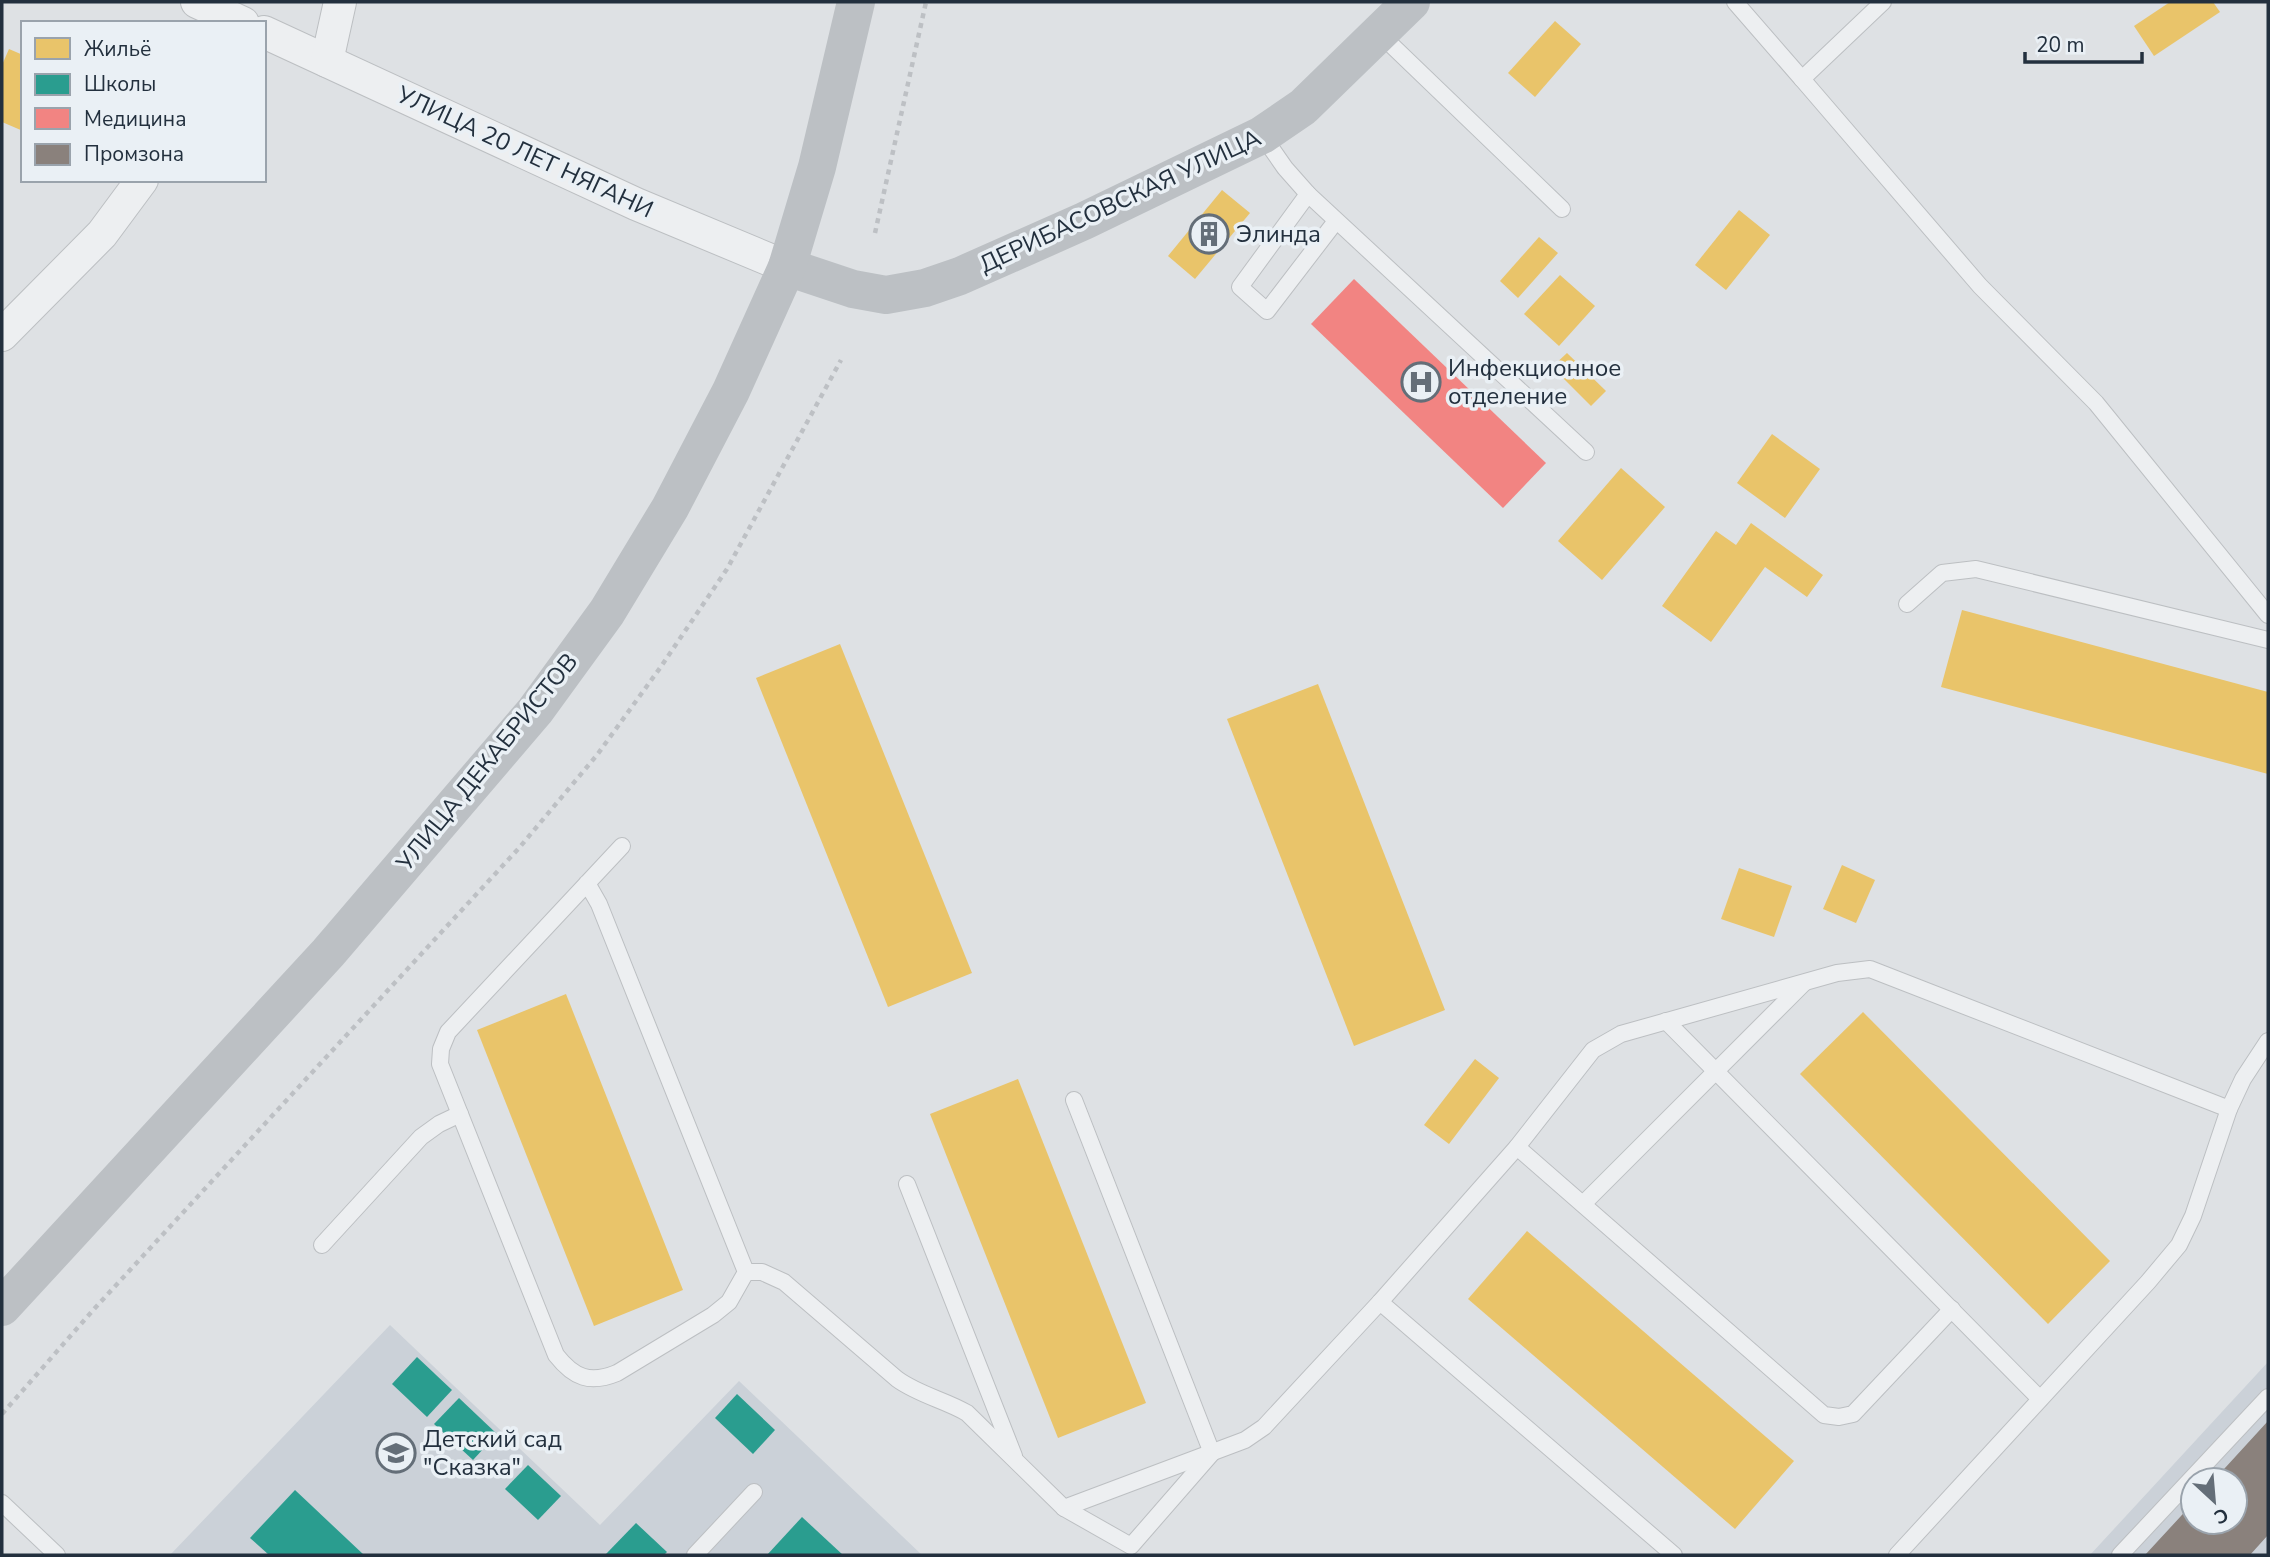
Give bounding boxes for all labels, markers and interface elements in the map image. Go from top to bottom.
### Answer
legend [21,21,266,182]
scale bar [2025,21,2142,65]
text: 20 m [2036,31,2085,59]
text: Жильё [84,35,151,63]
text: Школы [84,70,156,98]
street label: УЛИЦА 20 ЛЕТ НЯГАНИ [391,78,658,226]
text: Медицина [84,105,187,133]
street label: ДЕРИБАСОВСКАЯ УЛИЦА [974,121,1266,280]
text: Промзона [84,140,184,168]
building icon: Элинда [1188,213,1230,255]
place label: Элинда [1236,218,1321,250]
place label: Инфекционное отделение [1448,352,1621,412]
hospital icon: Инфекционное отделение [1400,361,1442,403]
street label: УЛИЦА ДЕКАБРИСТОВ [388,646,585,878]
place label: Детский сад "Сказка" [423,1423,562,1483]
school or university icon: Детский сад "Сказка" [375,1432,417,1474]
north arrow [2179,1466,2249,1536]
text: С [2209,1501,2233,1530]

